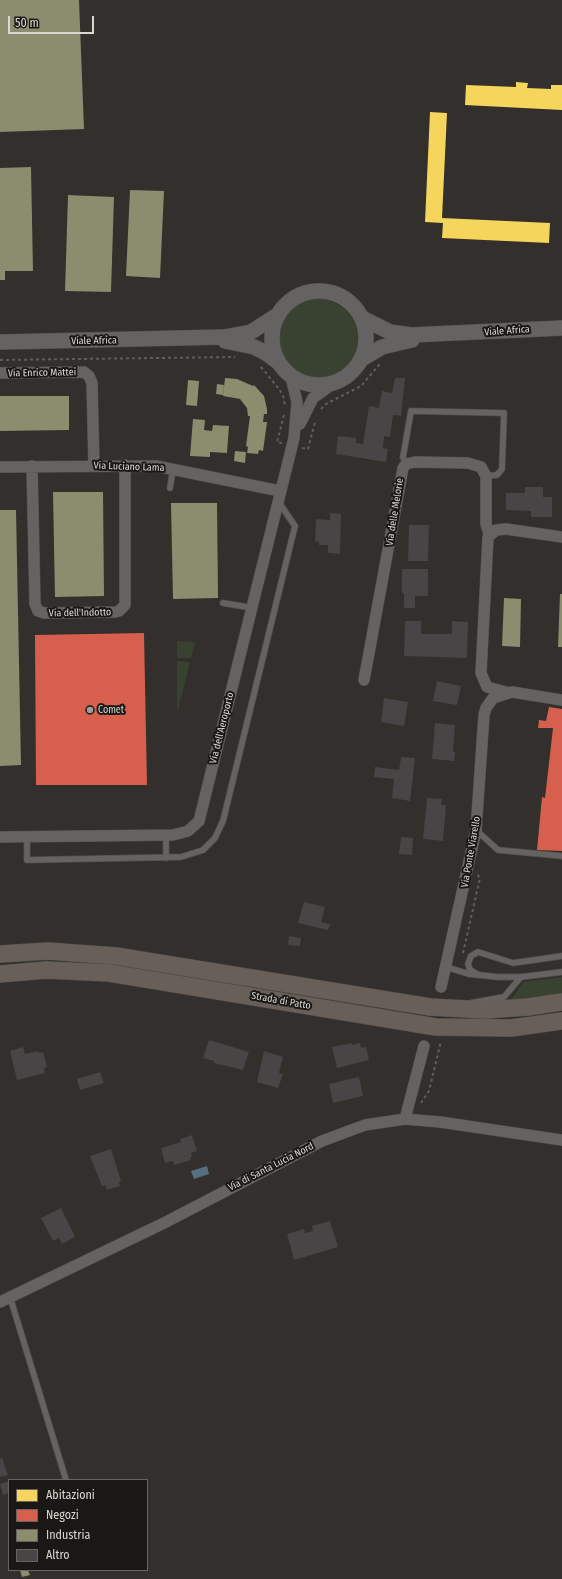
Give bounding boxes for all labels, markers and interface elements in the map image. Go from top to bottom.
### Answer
scale bar [10,8,96,34]
text: 50 m [15,16,39,30]
street label: Viale Africa [484,323,530,339]
street label: Viale Africa [71,335,117,347]
street label: Via Enrico Mattei [8,366,76,380]
street label: Via Luciano Lama [93,460,165,474]
street label: Via delle Melorie [384,477,406,547]
street label: Via dell'Indotto [49,606,111,620]
street label: Via dell'Aeroporto [207,691,237,765]
place label: Comet [98,704,124,716]
marker: Comet [85,705,95,715]
street label: Via Ponte Viarello [459,816,483,888]
street label: Strada di Patto [250,990,312,1012]
street label: Via di Santa Lucia Nord [226,1140,316,1194]
legend [8,1479,148,1571]
text: Abitazioni [46,1488,95,1502]
text: Negozi [46,1508,79,1522]
text: Industria [46,1528,90,1542]
text: Altro [46,1548,70,1562]

